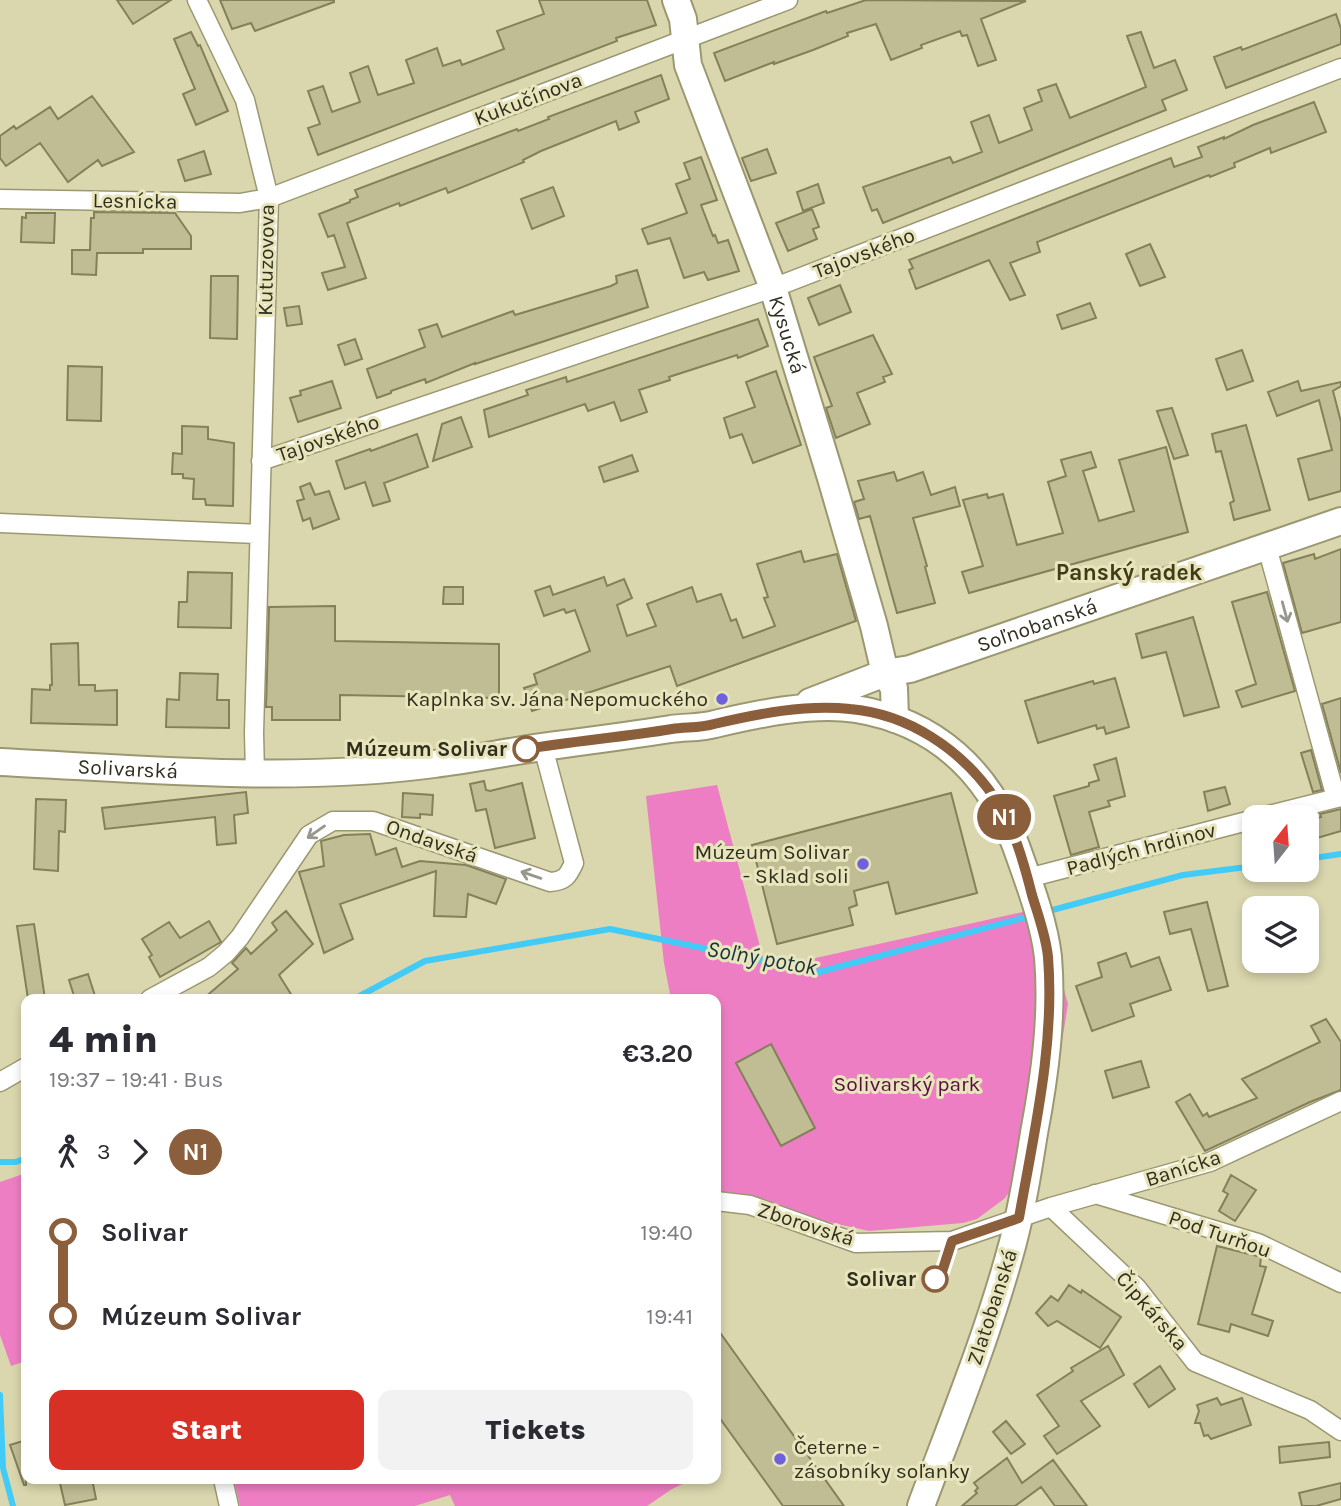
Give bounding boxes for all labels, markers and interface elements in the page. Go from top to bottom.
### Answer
street label: Kukučínova [471,67,585,131]
street label: Lesnícka [92,188,178,214]
street label: Kutuzovova [253,204,279,316]
street label: Tajovského [810,223,918,283]
street label: Kysucká [764,293,810,377]
street label: Tajovského [274,409,382,467]
district label: Panský radek [1056,559,1203,586]
street label: Soľnobanská [974,594,1100,657]
one-way arrow [1280,601,1293,623]
place label: Kaplnka sv. Jána Nepomuckého [406,687,708,711]
marker: Kaplnka sv. Jána Nepomuckého [714,691,730,707]
marker: Múzeum Solivar [513,736,539,762]
place label: Múzeum Solivar [346,737,508,761]
street label: Solivarská [77,754,179,783]
line badge: N1 [972,794,1036,840]
text: N1 [991,803,1017,831]
north arrow [1242,805,1320,882]
map controls [1242,805,1319,973]
street label: Ondavská [383,814,481,868]
street label: Padlých hrdinov [1064,817,1219,880]
one-way arrow [307,825,326,839]
place label: Múzeum Solivar - Sklad soli [694,840,849,888]
marker: Múzeum Solivar - Sklad soli [855,856,871,872]
one-way arrow [520,868,542,880]
button: layers [1242,896,1319,973]
water label: Soľný potok [705,935,820,981]
text: 4 min [49,1017,158,1062]
text: €3.20 [623,1038,693,1069]
text: 19:37 – 19:41 · Bus [49,1066,223,1093]
park label: Solivarský park [834,1072,981,1096]
icon: walk [49,1133,87,1171]
icon: forward [121,1133,159,1171]
text: 3 [97,1138,111,1165]
text: N1 [183,1138,208,1166]
street label: Banícka [1142,1145,1224,1191]
street label: Zborovská [755,1197,857,1251]
street label: Pod Turňou [1166,1205,1274,1263]
text: Solivar [101,1217,188,1248]
text: 19:40 [640,1219,693,1246]
street label: Zlatobanská [962,1246,1022,1368]
marker: Solivar [922,1266,948,1292]
place label: Solivar [846,1267,917,1291]
street label: Čipkárska [1111,1267,1193,1355]
text: Múzeum Solivar [101,1301,301,1332]
text: 19:41 [646,1303,693,1330]
button: Start [49,1390,364,1470]
button: Tickets [378,1390,693,1470]
place label: Četerne - zásobníky soľanky [794,1435,970,1483]
marker: Četerne - zásobníky soľanky [772,1451,788,1467]

